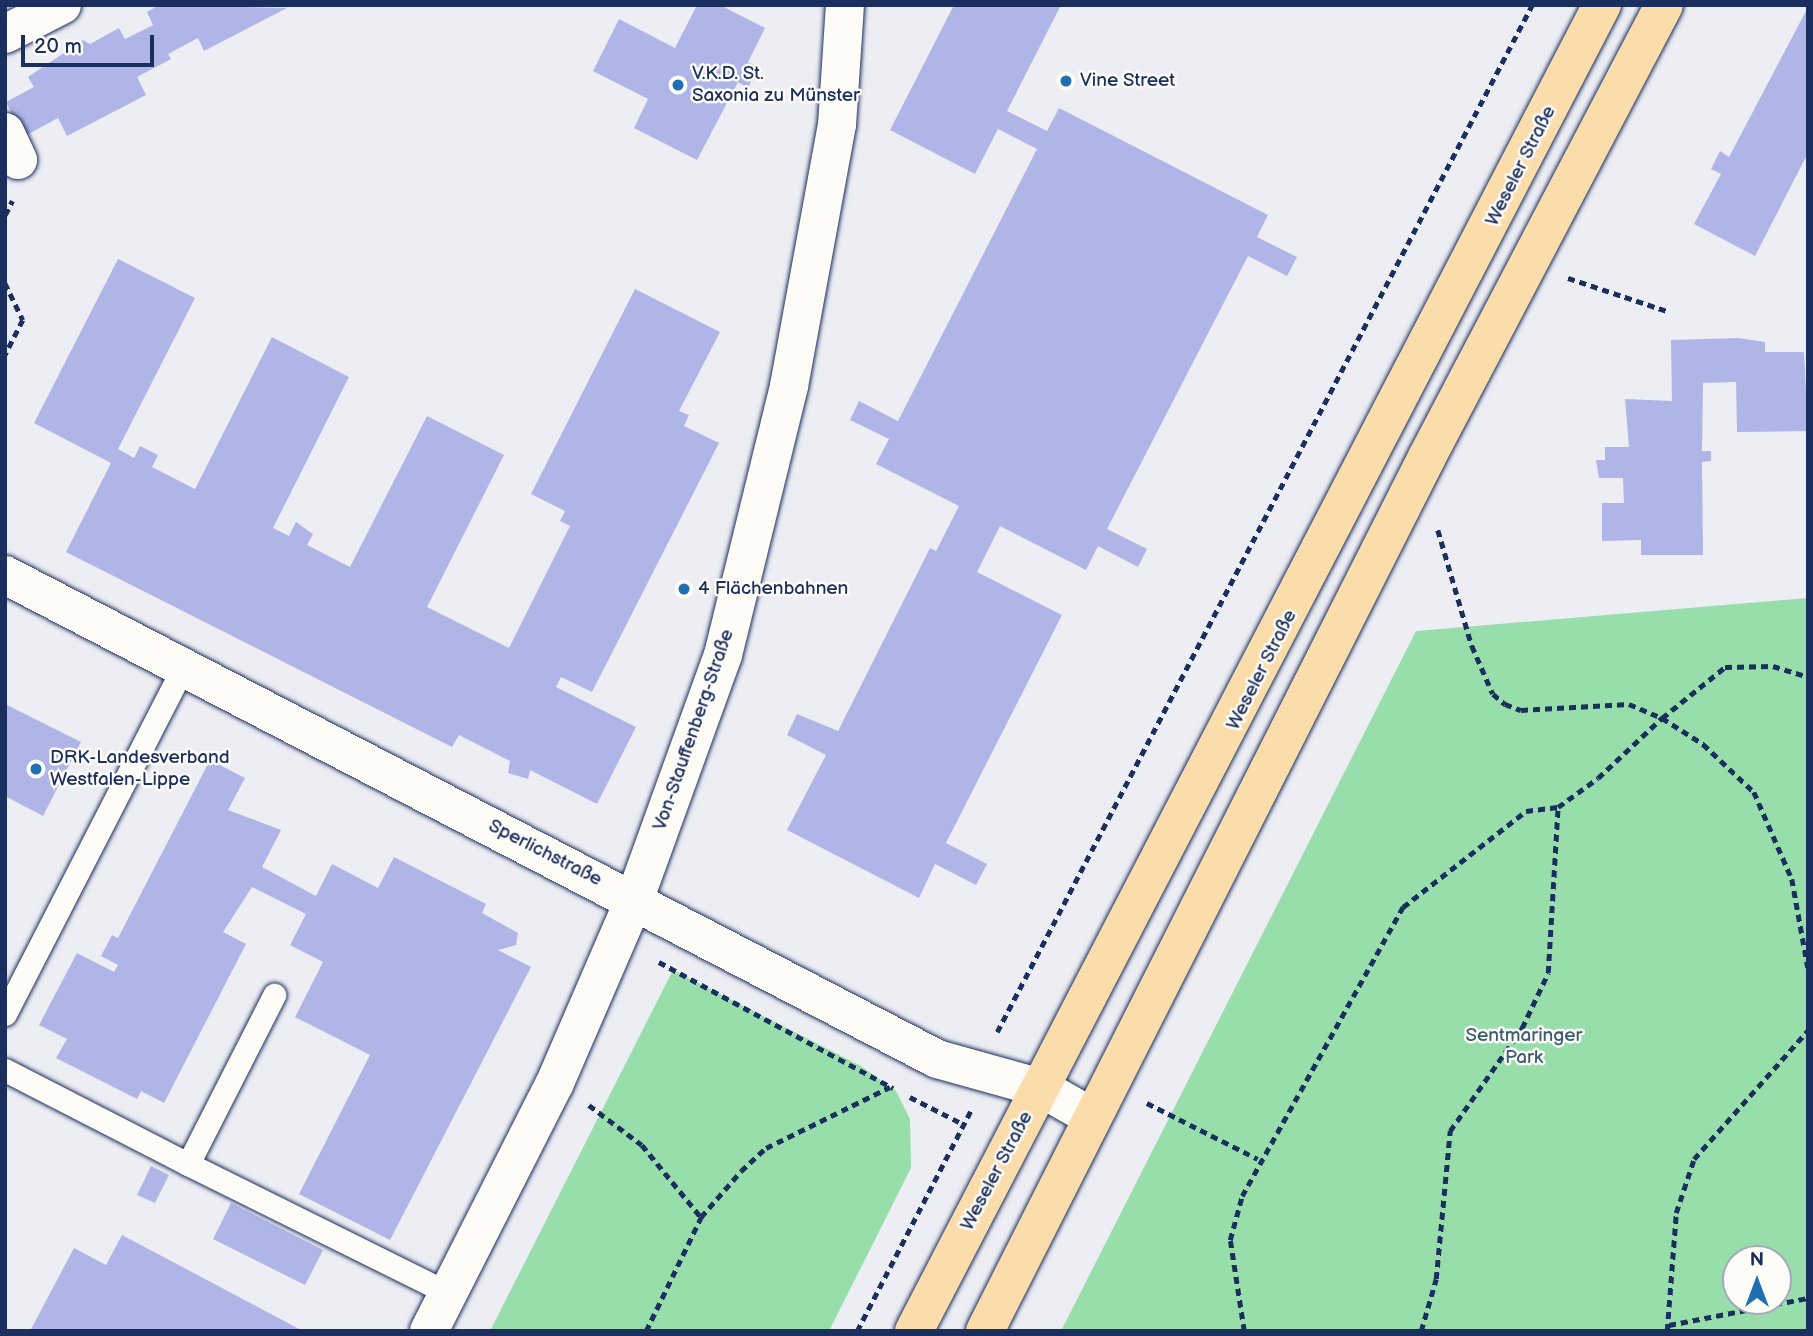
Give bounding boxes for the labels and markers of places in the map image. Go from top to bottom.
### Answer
place label: V.K.D. St. Saxonia zu Münster [692,63,860,107]
place label: Vine Street [1080,70,1175,92]
marker: Vine Street [1058,73,1074,89]
marker: V.K.D. St. Saxonia zu Münster [670,77,686,93]
place label: 4 Flächenbahnen [698,578,848,600]
marker: 4 Flächenbahnen [676,581,692,597]
place label: DRK-Landesverband Westfalen-Lippe [50,747,230,791]
marker: DRK-Landesverband Westfalen-Lippe [28,761,44,777]

